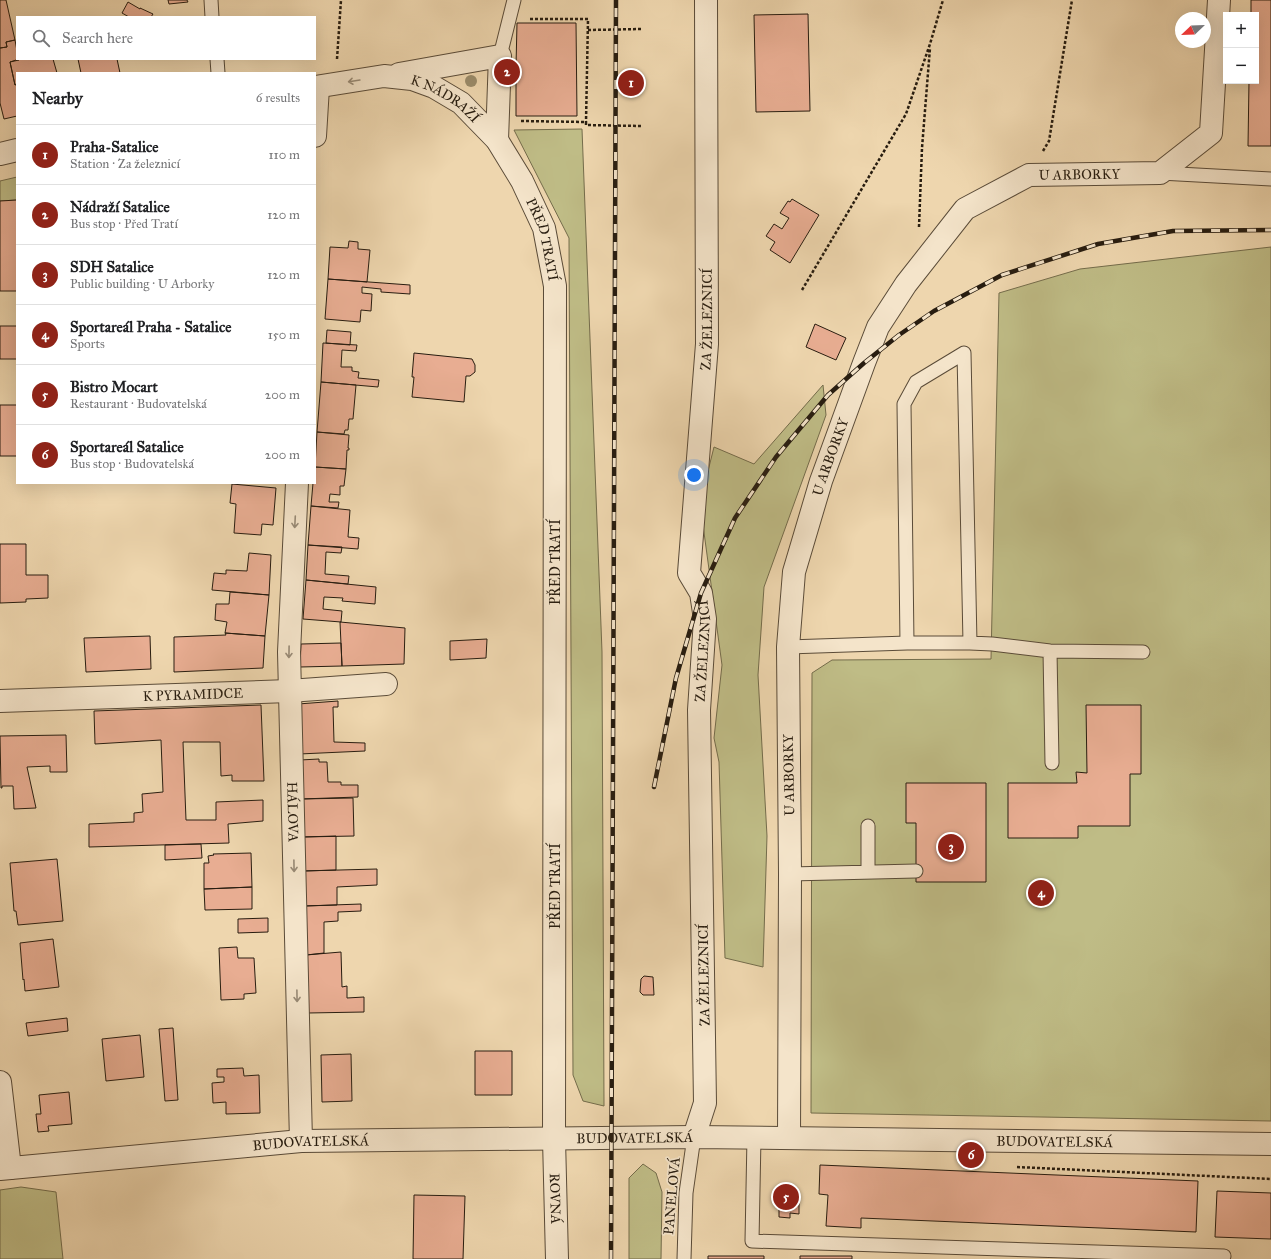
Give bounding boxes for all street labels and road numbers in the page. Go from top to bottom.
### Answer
street label: K NÁDRAŽÍ [409,71,486,127]
street label: U ARBORKY [1038,165,1121,183]
street label: PŘED TRATÍ [523,195,565,283]
street label: ZA ŽELEZNICÍ [696,267,716,371]
street label: U ARBORKY [809,414,852,498]
street label: PŘED TRATÍ [545,518,564,605]
street label: ZA ŽELEZNICÍ [690,598,714,703]
street label: K PYRAMIDCE [142,684,243,705]
street label: U ARBORKY [780,733,798,816]
street label: HÁLOVA [284,781,303,843]
street label: PŘED TRATÍ [545,842,564,929]
street label: ZA ŽELEZNICÍ [693,923,713,1026]
street label: BUDOVATELSKÁ [576,1127,694,1147]
street label: BUDOVATELSKÁ [252,1130,370,1154]
street label: BUDOVATELSKÁ [996,1131,1114,1151]
street label: PANELOVÁ [658,1156,684,1236]
street label: ROVNÁ [546,1173,567,1225]

